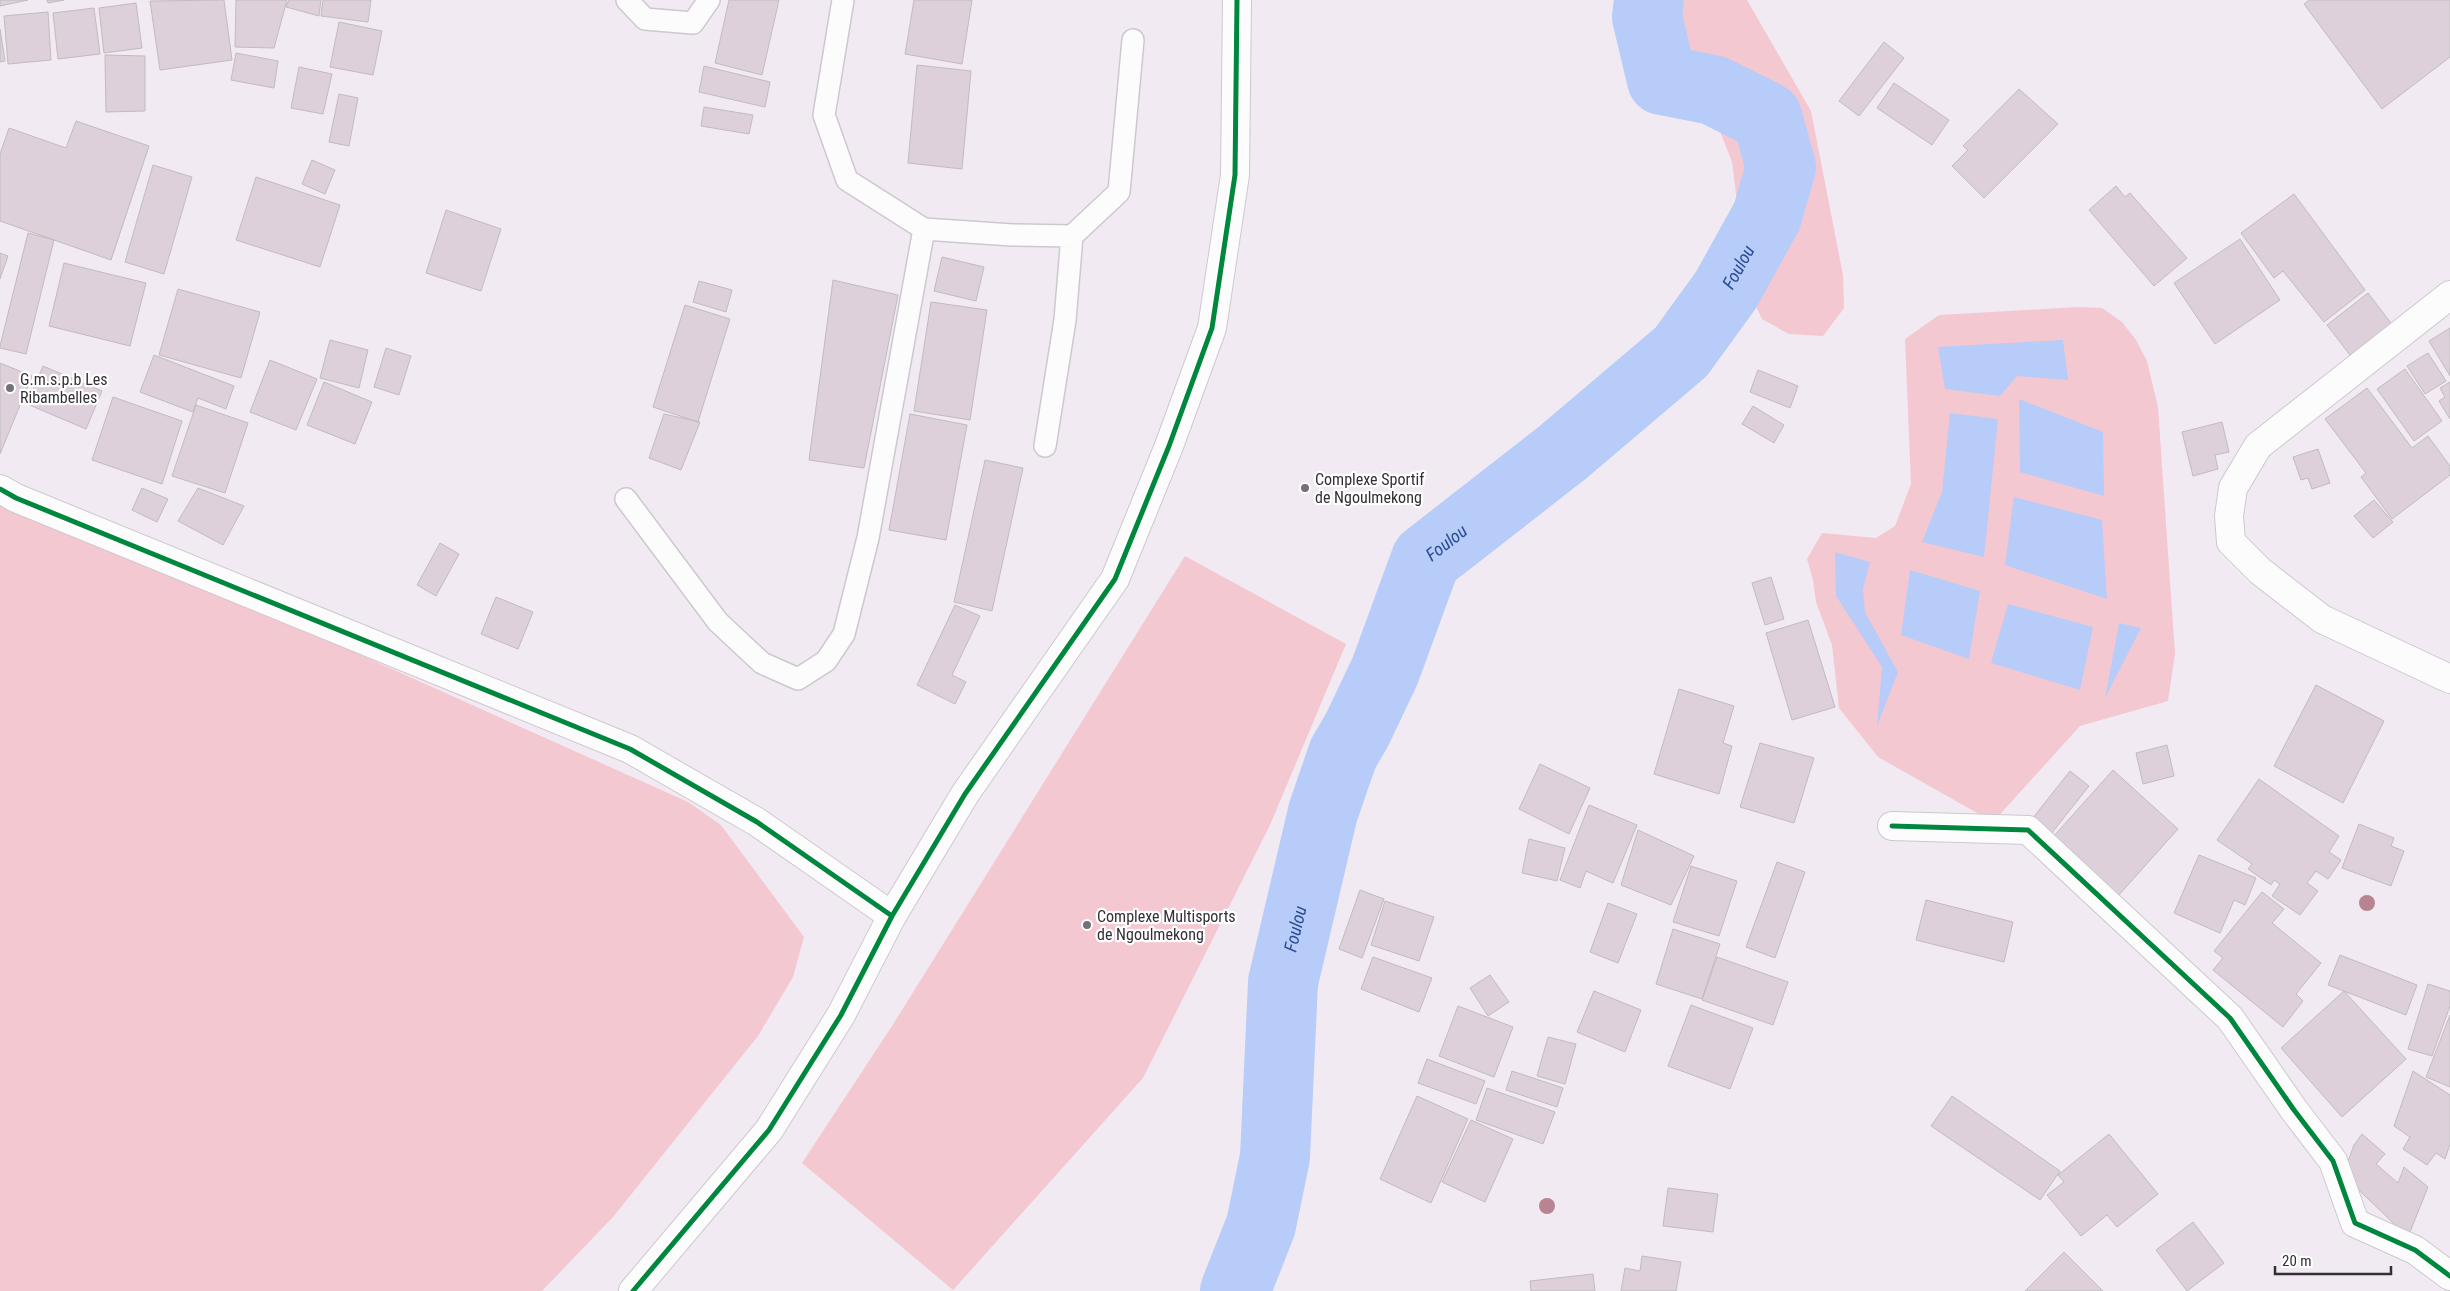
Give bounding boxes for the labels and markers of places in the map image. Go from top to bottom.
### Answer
place label: G.m.s.p.b Les Ribambelles [20,370,108,407]
marker: G.m.s.p.b Les Ribambelles [4,382,16,394]
place label: Complexe Sportif de Ngoulmekong [1315,470,1424,507]
marker: Complexe Sportif de Ngoulmekong [1299,482,1311,494]
place label: Complexe Multisports de Ngoulmekong [1097,907,1236,944]
marker: Complexe Multisports de Ngoulmekong [1081,919,1093,931]

